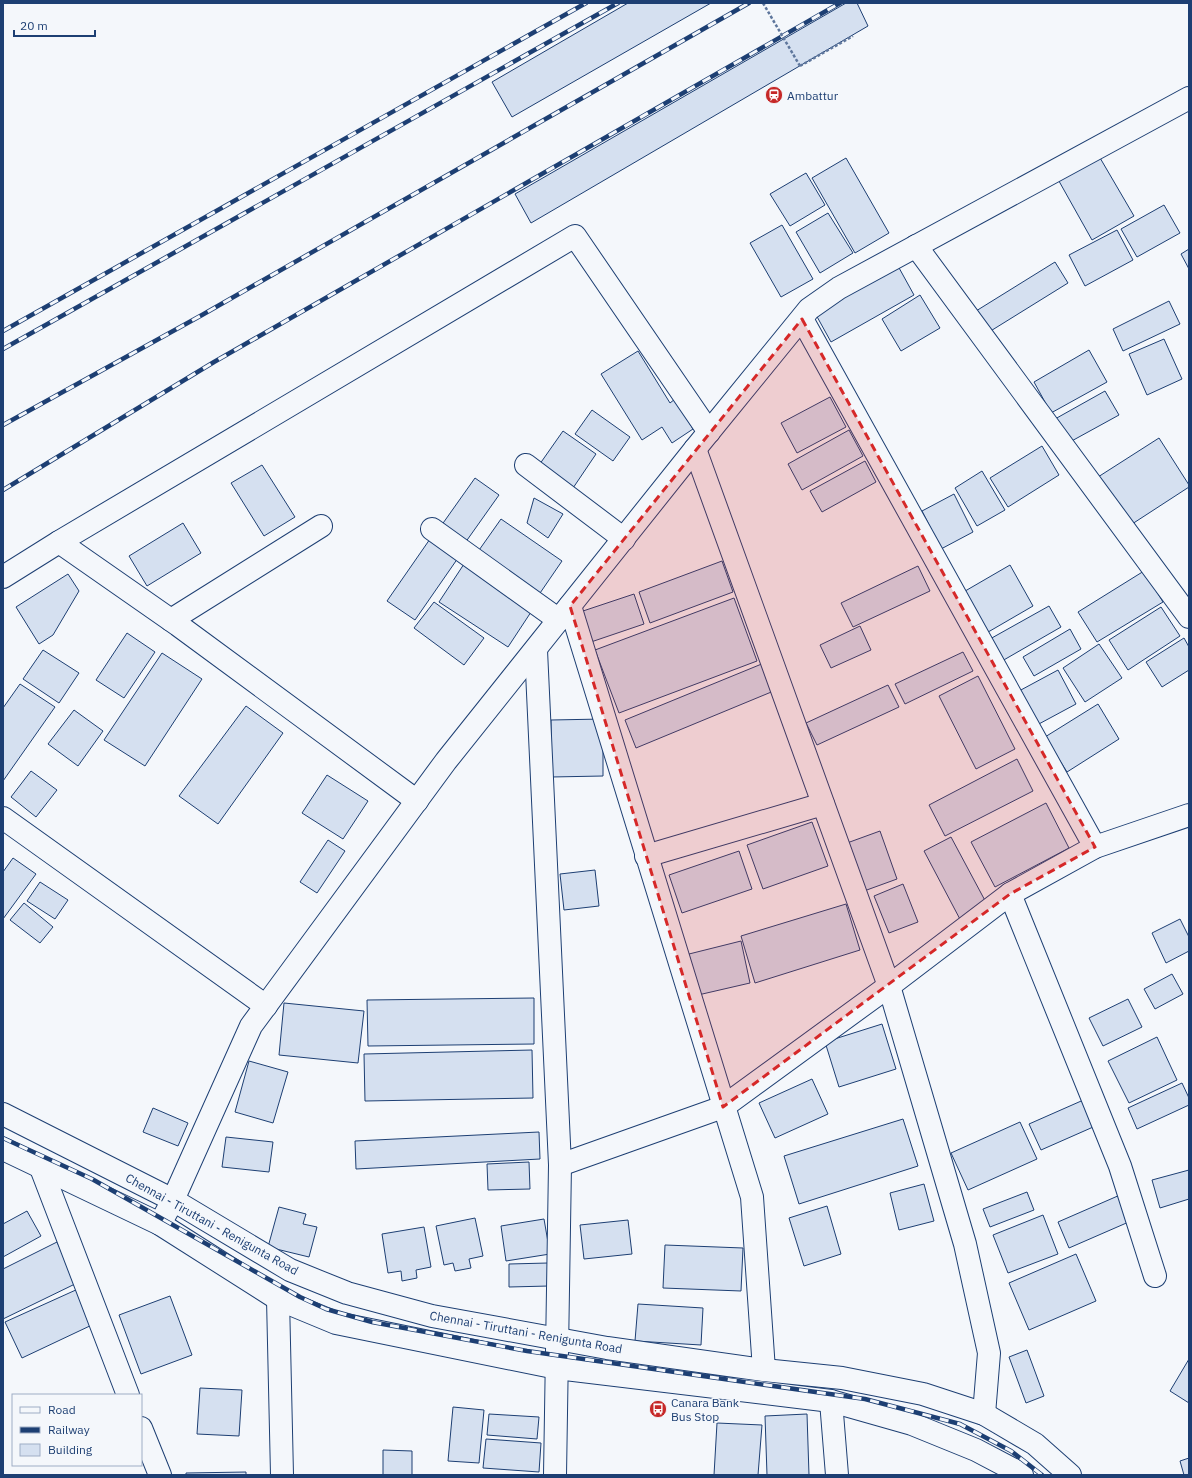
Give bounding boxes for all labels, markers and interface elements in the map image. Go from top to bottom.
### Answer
scale bar [14,12,95,38]
text: 20 m [20,18,48,33]
station icon: Ambattur [764,85,784,105]
place label: Ambattur [787,88,839,103]
street label: Chennai - Tiruttani - Renigunta Road [123,1170,301,1278]
street label: Chennai - Tiruttani - Renigunta Road [429,1308,623,1356]
legend [12,1394,142,1466]
place label: Canara Bank Bus Stop [671,1395,740,1424]
bus stop icon: Canara Bank Bus Stop [648,1399,668,1419]
text: Road [48,1402,76,1417]
text: Railway [48,1422,90,1437]
text: Building [48,1442,93,1457]

